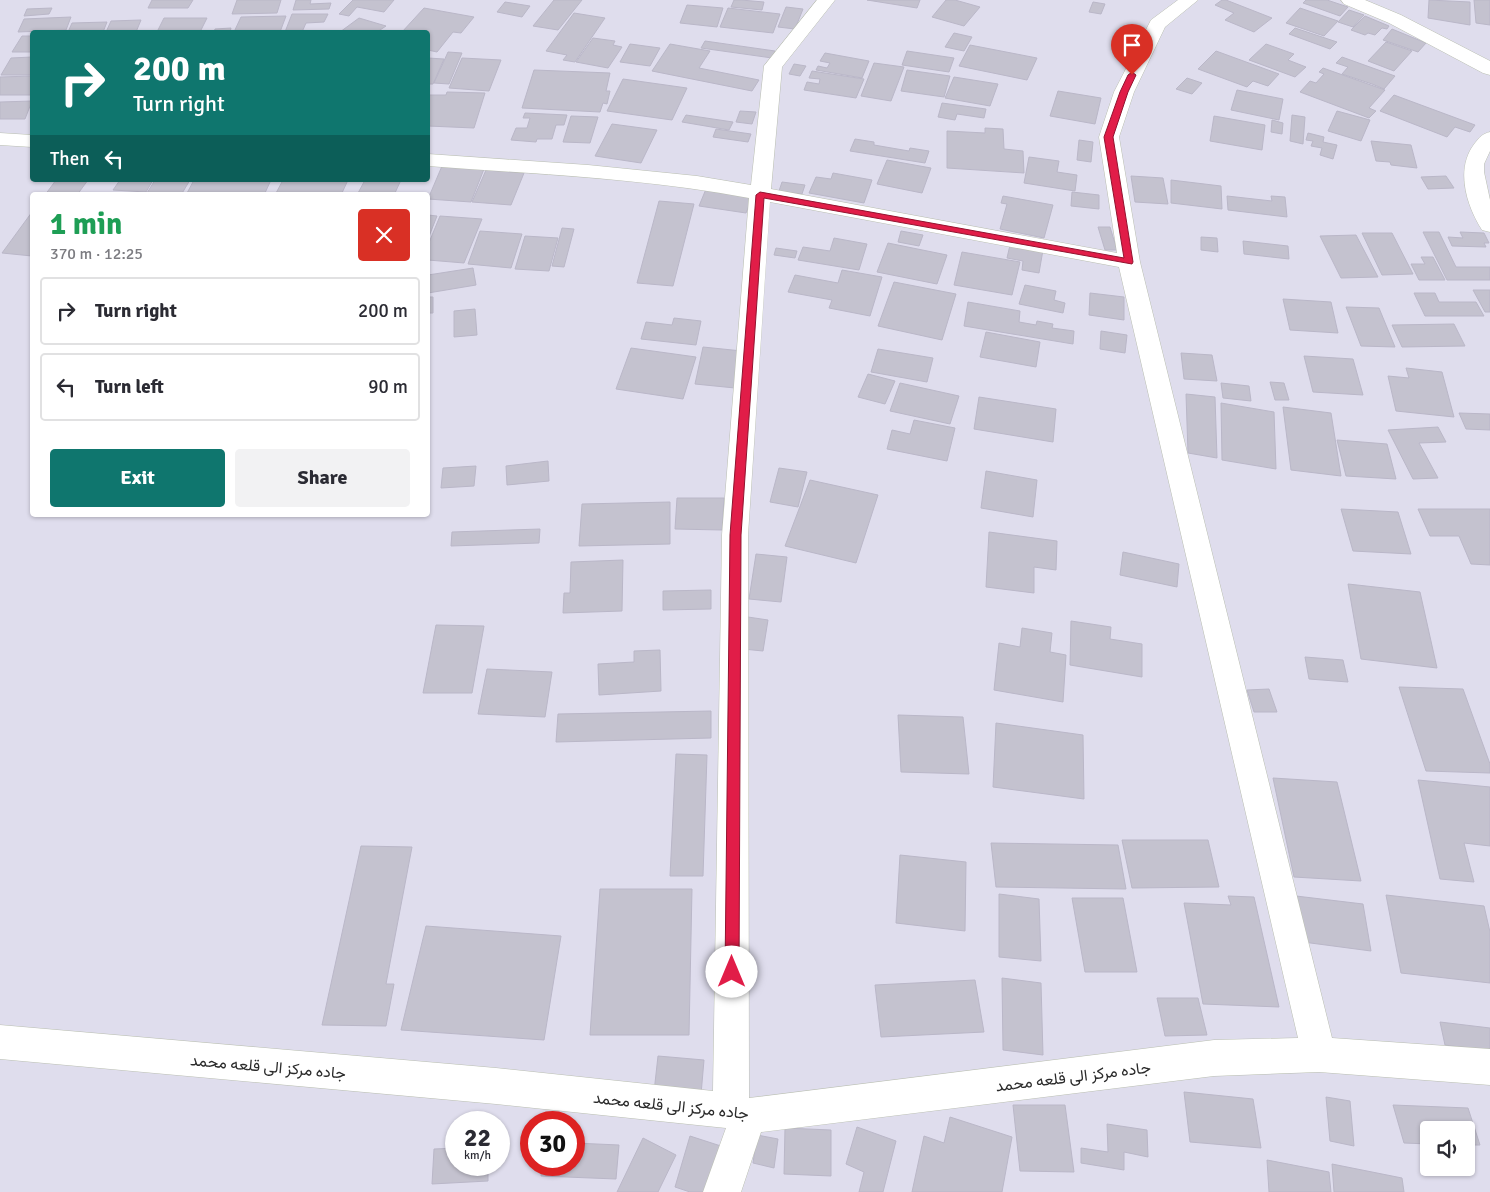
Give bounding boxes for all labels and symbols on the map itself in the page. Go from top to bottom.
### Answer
pin [1111,24,1153,75]
position arrow [705,945,757,997]
street label: جاده مرکز الی قلعه محمد [189,1050,347,1084]
street label: جاده مرکز الی قلعه محمد [994,1058,1152,1096]
street label: جاده مرکز الی قلعه محمد [592,1088,750,1124]
speed limit sign: 30 [520,1111,585,1176]

